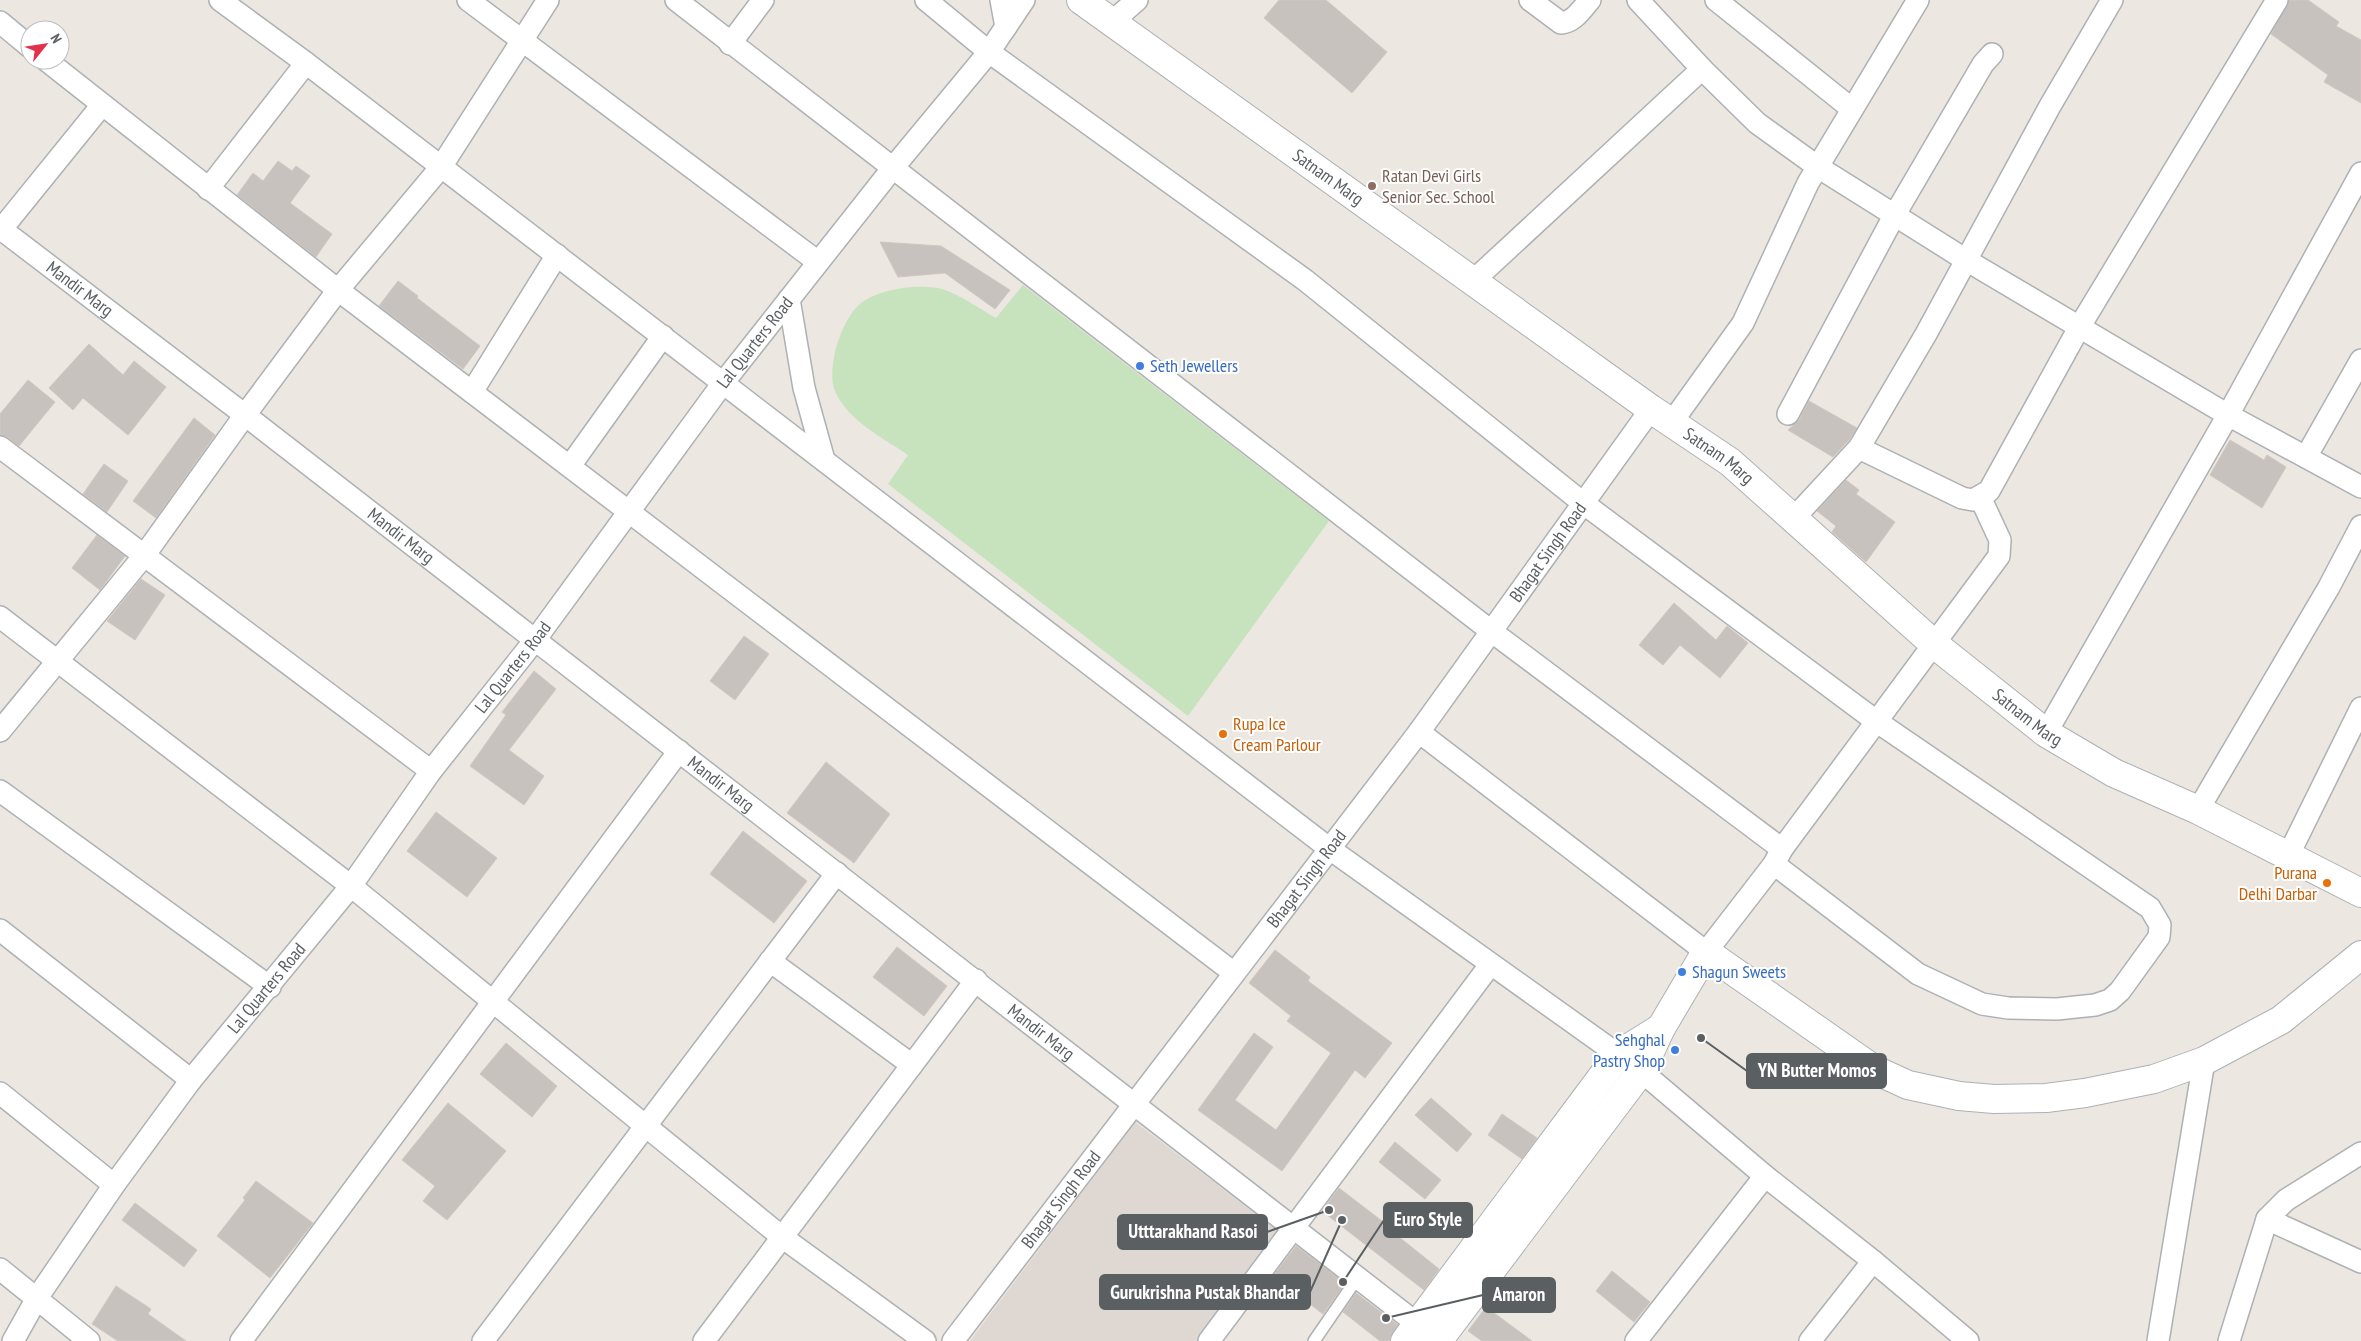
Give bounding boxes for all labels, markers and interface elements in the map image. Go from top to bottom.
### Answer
north arrow [20,20,70,70]
text: N [47,31,66,46]
street label: Satnam Marg [1288,144,1368,210]
place label: Ratan Devi Girls Senior Sec. School [1382,164,1495,208]
marker: Ratan Devi Girls Senior Sec. School [1366,180,1378,192]
street label: Mandir Marg [42,256,118,322]
street label: Lal Quarters Road [711,292,798,393]
place label: Seth Jewellers [1150,354,1238,377]
marker: Seth Jewellers [1134,360,1146,372]
street label: Satnam Marg [1679,422,1759,489]
street label: Bhagat Singh Road [1504,498,1591,606]
street label: Mandir Marg [363,502,439,569]
street label: Lal Quarters Road [469,617,556,718]
street label: Satnam Marg [1988,683,2067,751]
place label: Rupa Ice Cream Parlour [1233,712,1321,756]
marker: Rupa Ice Cream Parlour [1217,728,1229,740]
street label: Mandir Marg [683,750,759,817]
street label: Bhagat Singh Road [1262,825,1351,932]
place label: Purana Delhi Darbar [2239,861,2317,905]
marker: Purana Delhi Darbar [2321,877,2333,889]
street label: Lal Quarters Road [222,938,310,1038]
place label: Shagun Sweets [1692,960,1786,983]
marker: Shagun Sweets [1676,966,1688,978]
street label: Mandir Marg [1003,999,1079,1065]
place label: Sehghal Pastry Shop [1593,1028,1666,1072]
marker: Sehghal Pastry Shop [1669,1044,1681,1056]
callout: YN Butter Momos [1747,1054,1886,1088]
text: YN Butter Momos [1757,1058,1877,1082]
street label: Bhagat Singh Road [1016,1146,1106,1253]
callout: Euro Style [1384,1203,1472,1237]
text: Euro Style [1394,1207,1462,1231]
callout: Utttarakhand Rasoi [1118,1215,1267,1249]
text: Utttarakhand Rasoi [1128,1219,1258,1243]
callout: Gurukrishna Pustak Bhandar [1100,1275,1310,1309]
callout: Amaron [1483,1278,1555,1312]
text: Gurukrishna Pustak Bhandar [1110,1280,1300,1304]
text: Amaron [1492,1282,1545,1306]

